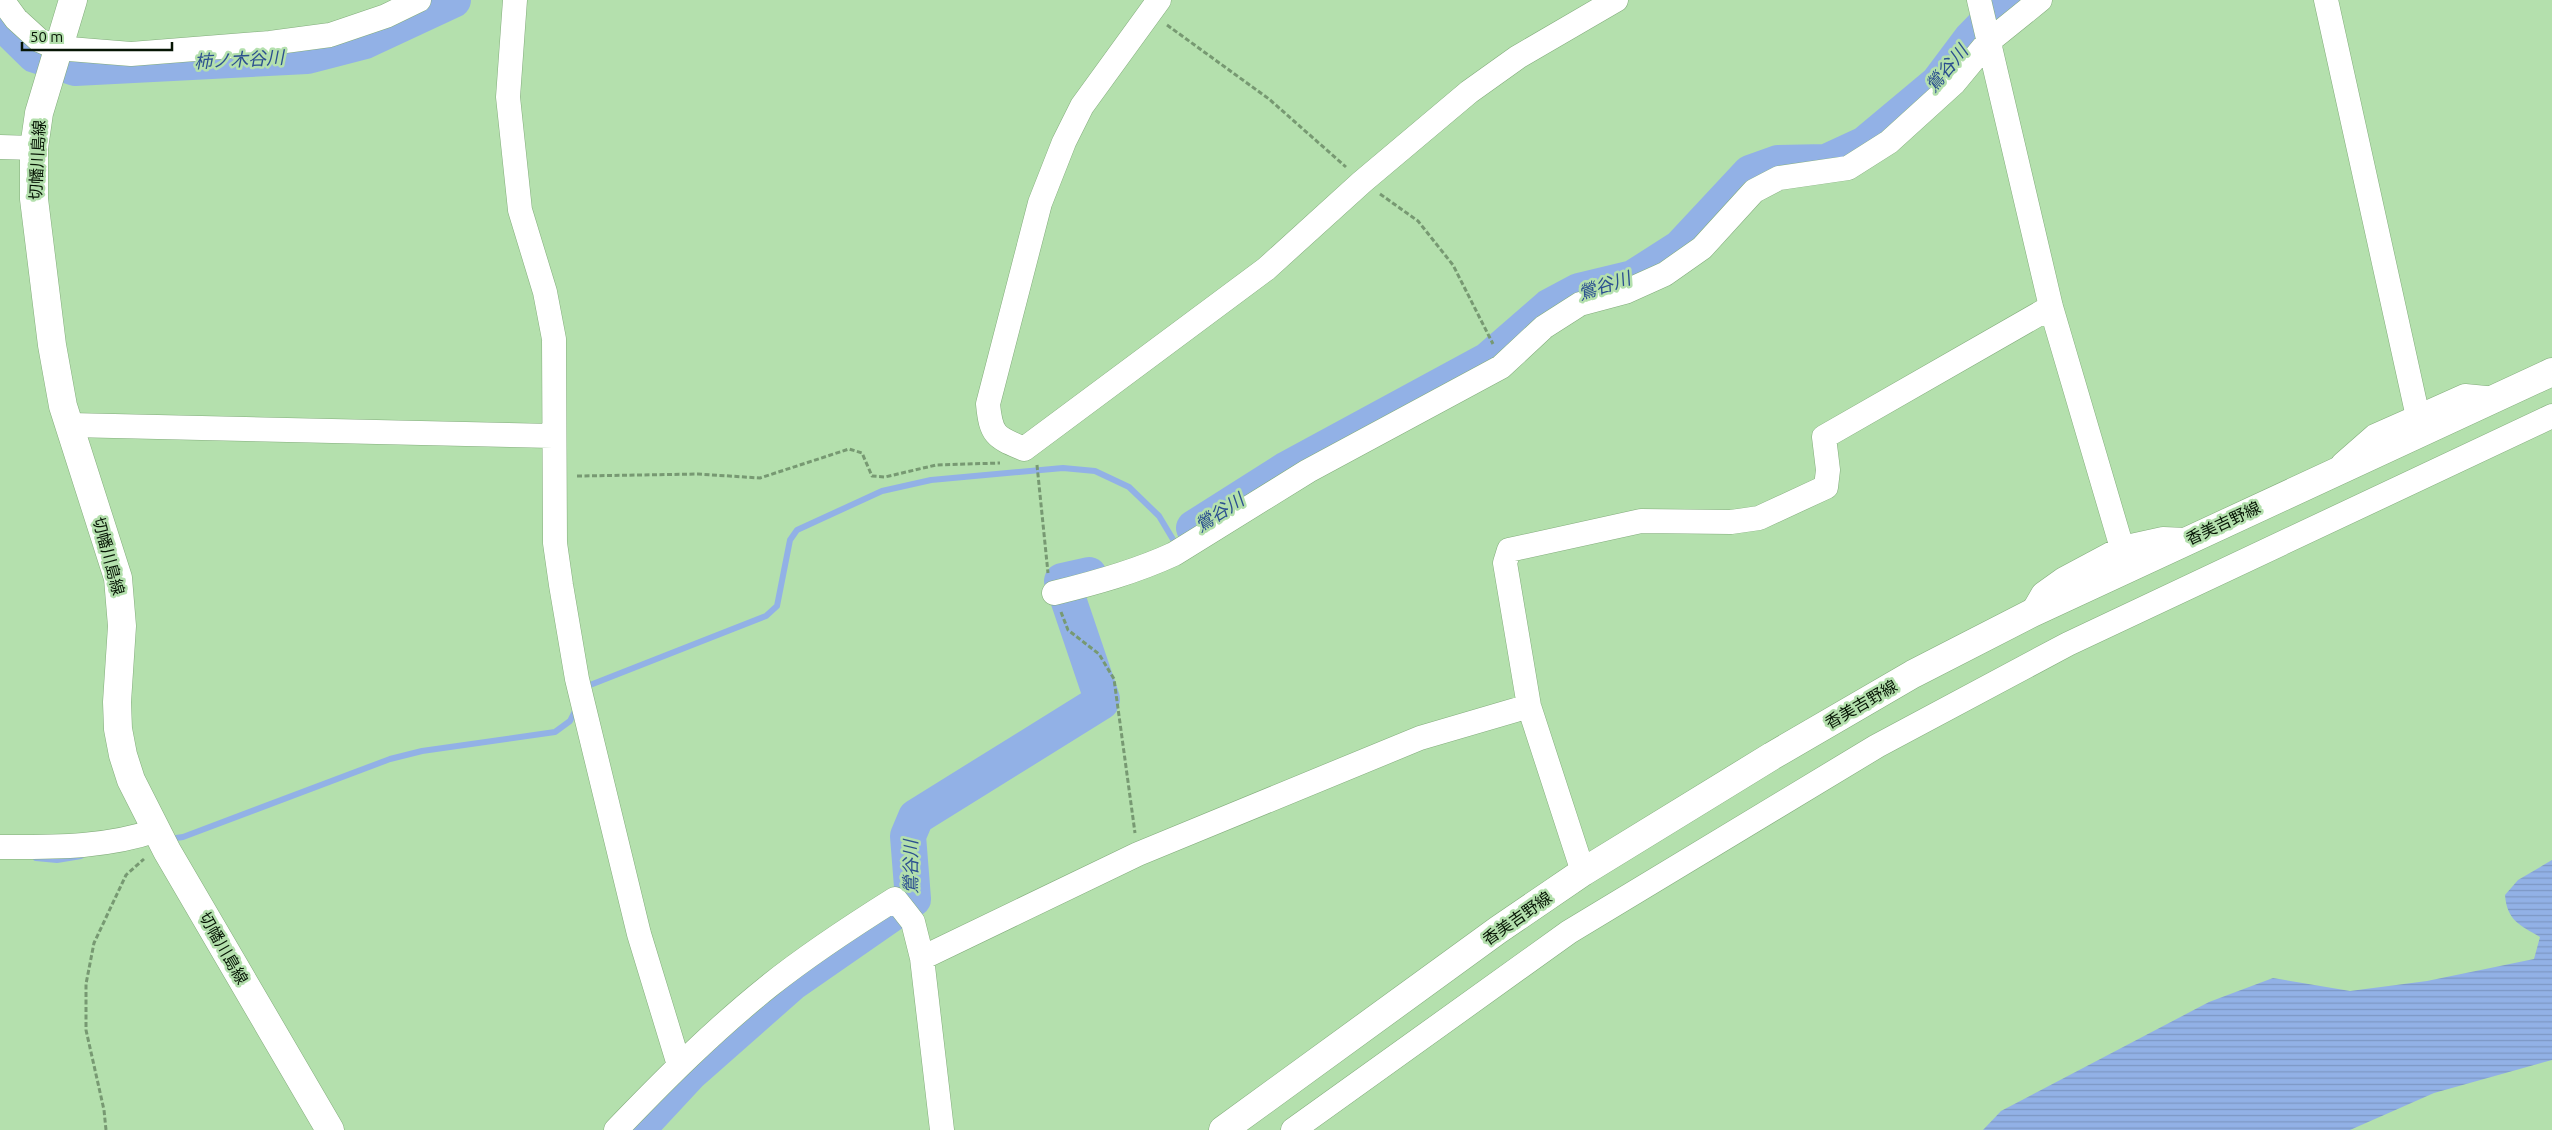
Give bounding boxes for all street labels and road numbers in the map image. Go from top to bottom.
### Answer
street label: 切幡川島線 [26,120,48,200]
street label: 香美吉野線 [2183,498,2263,548]
street label: 切幡川島線 [90,515,128,597]
street label: 香美吉野線 [1822,676,1900,732]
street label: 香美吉野線 [1479,888,1555,948]
street label: 切幡川島線 [196,909,252,987]

